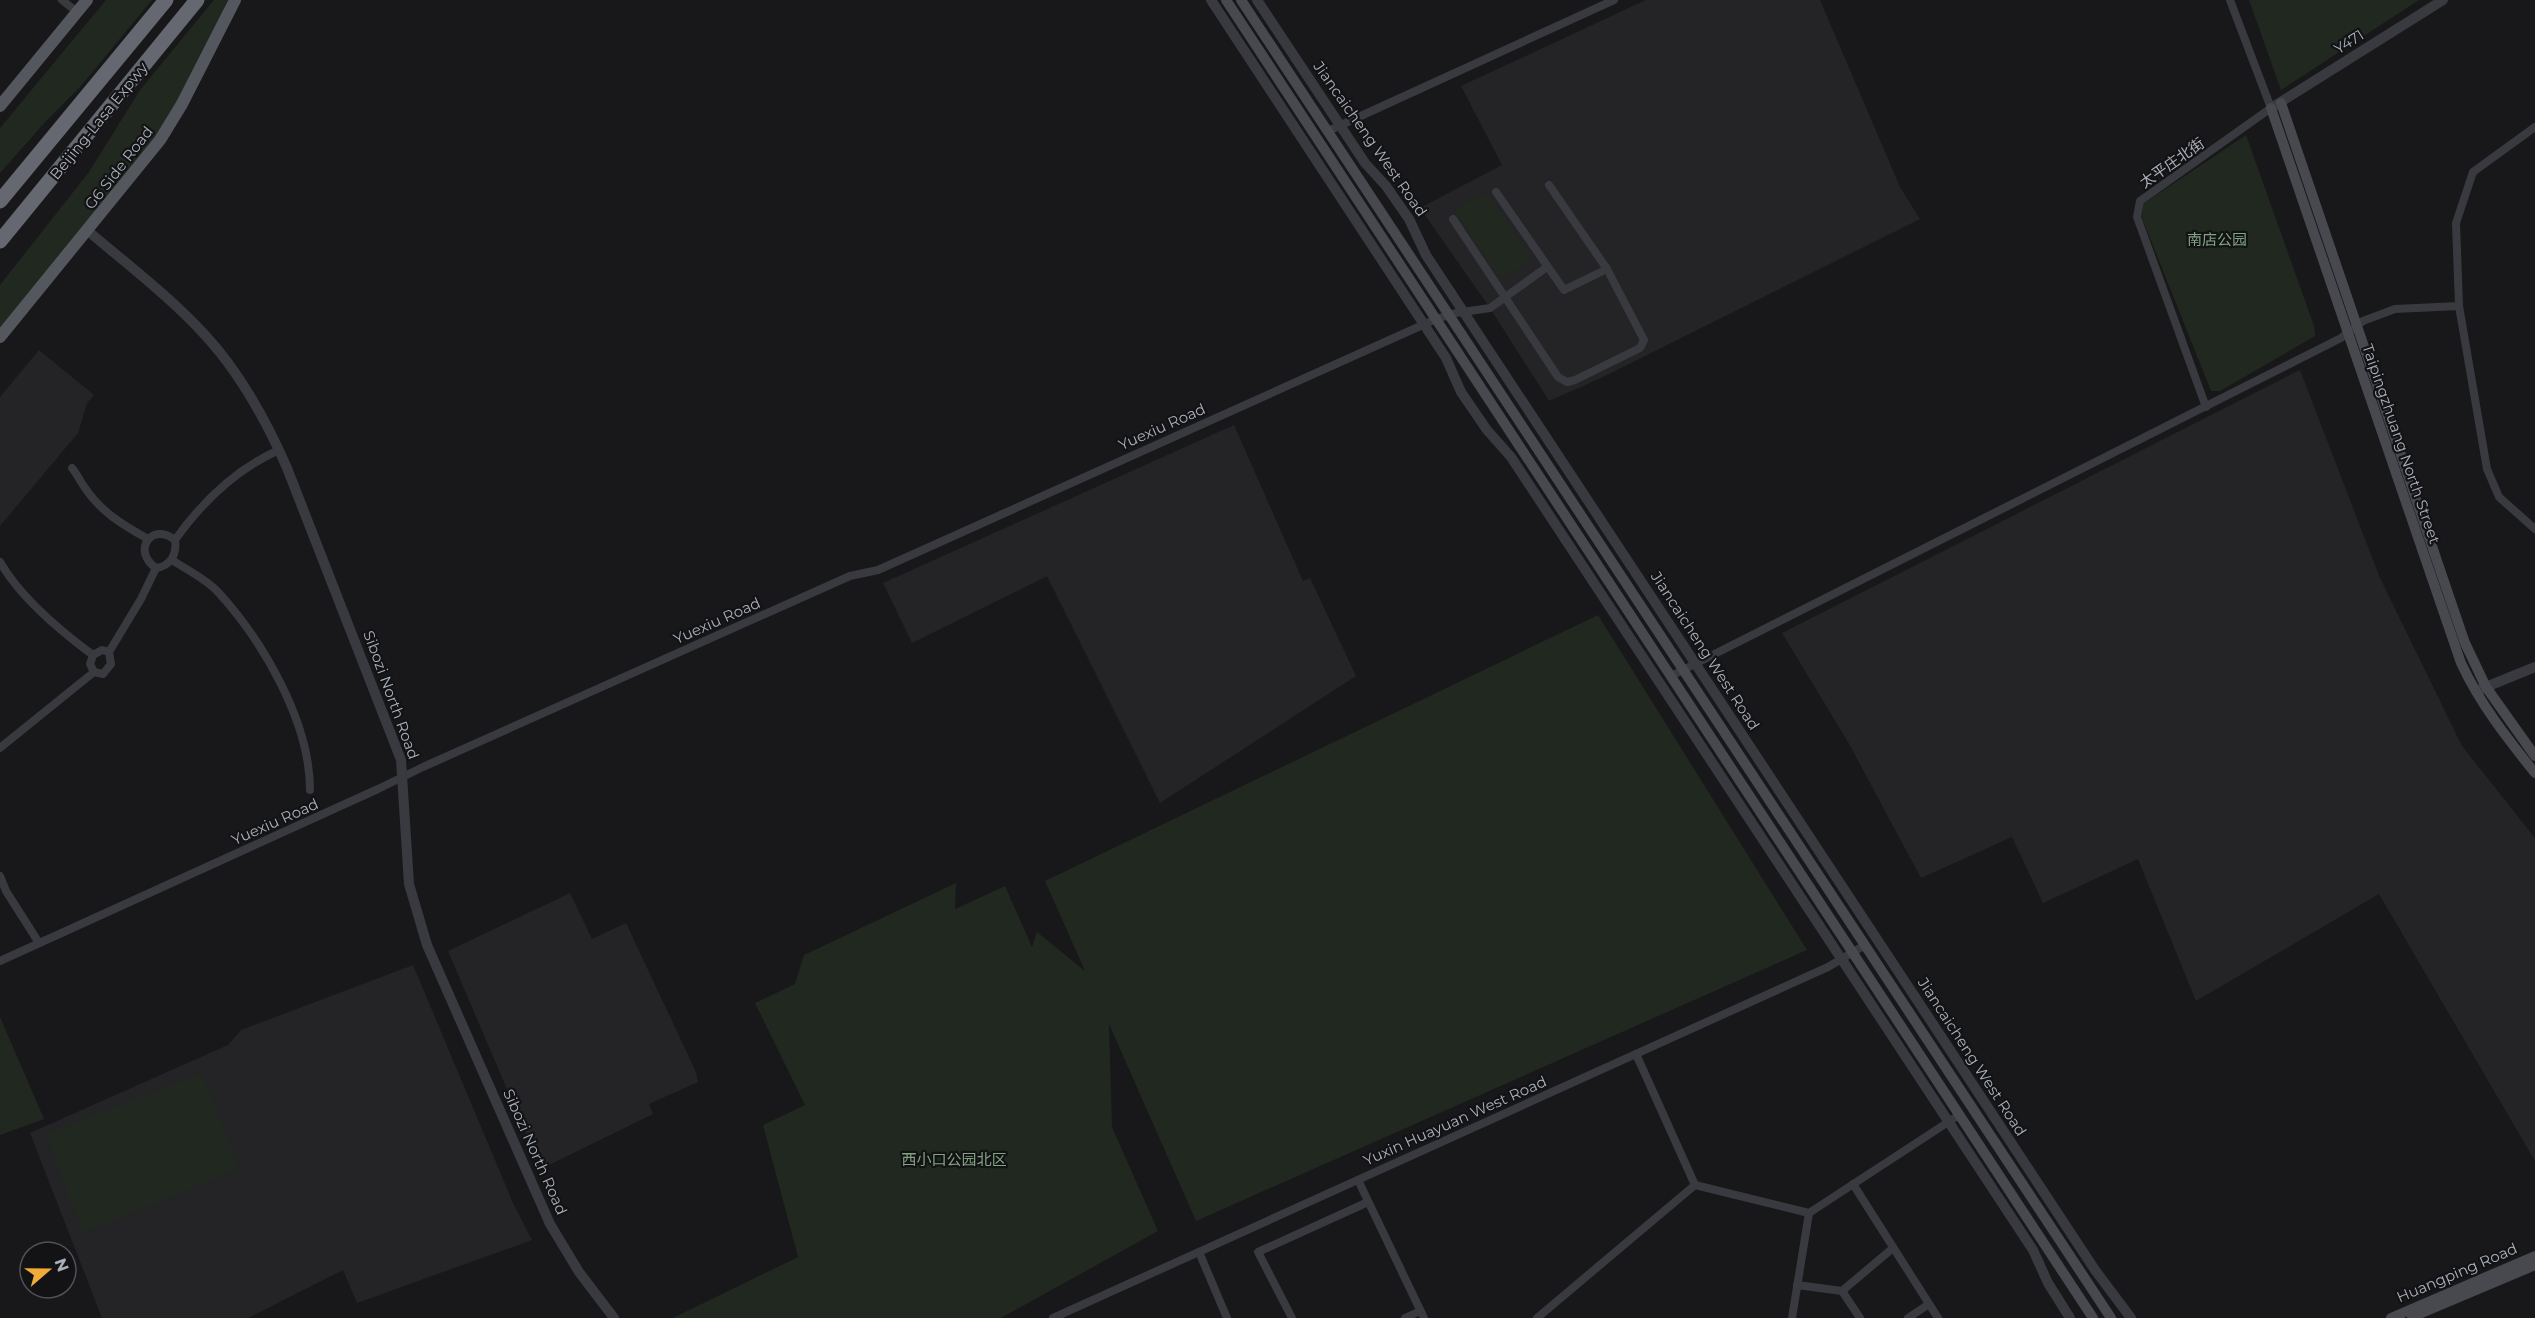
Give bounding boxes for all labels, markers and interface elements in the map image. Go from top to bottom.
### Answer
street label: Y471 [2330,25,2367,58]
street label: Jiancaicheng West Road [1309,57,1431,220]
street label: Beijing-Lasa Expwy [45,58,152,183]
street label: G6 Side Road [80,122,157,213]
street label: 太平庄北街 [2136,133,2208,192]
park label: 南店公园 [2187,230,2247,249]
street label: Taipingzhuang North Street [2358,341,2445,546]
street label: Yuexiu Road [1115,399,1208,454]
street label: Jiancaicheng West Road [1646,567,1764,734]
street label: Yuexiu Road [670,593,763,648]
street label: Sibozi North Road [359,628,424,762]
street label: Yuexiu Road [228,794,321,849]
street label: Jiancaicheng West Road [1913,973,2031,1140]
street label: Yuxin Huayuan West Road [1360,1071,1549,1170]
street label: Sibozi North Road [499,1086,572,1218]
park label: 西小口公园北区 [901,1150,1007,1169]
street label: Huangping Road [2394,1239,2520,1307]
north arrow [18,1240,78,1300]
text: N [50,1256,73,1274]

